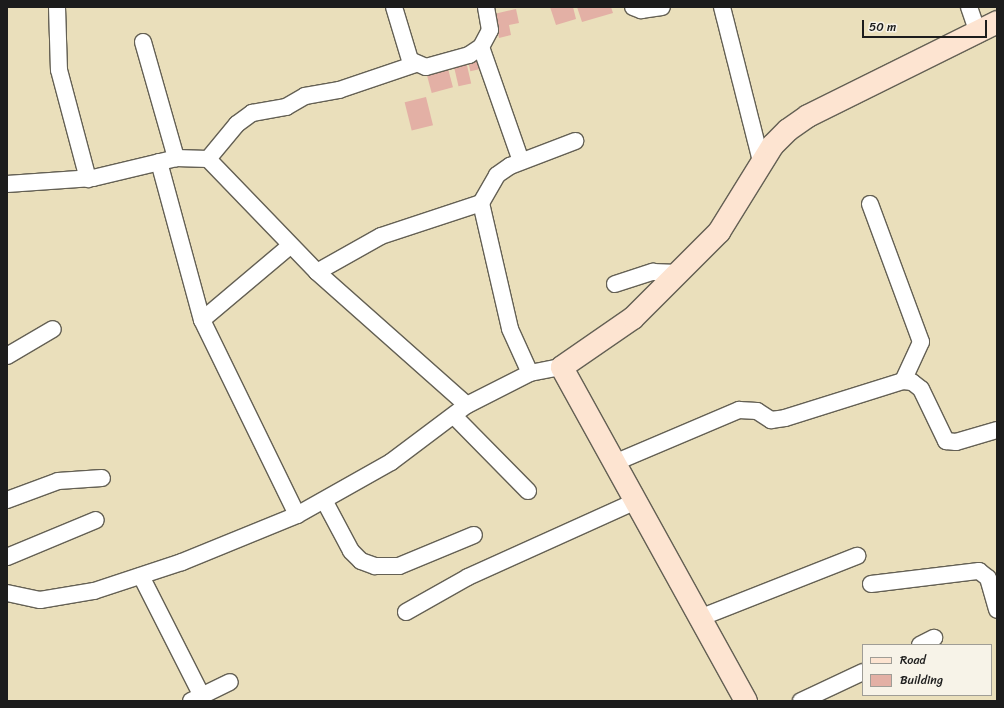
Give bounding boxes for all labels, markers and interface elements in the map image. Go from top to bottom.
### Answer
scale bar [864,12,989,38]
text: 50 m [869,16,896,38]
legend [862,644,992,696]
text: Road [900,649,926,671]
text: Building [900,669,943,691]

